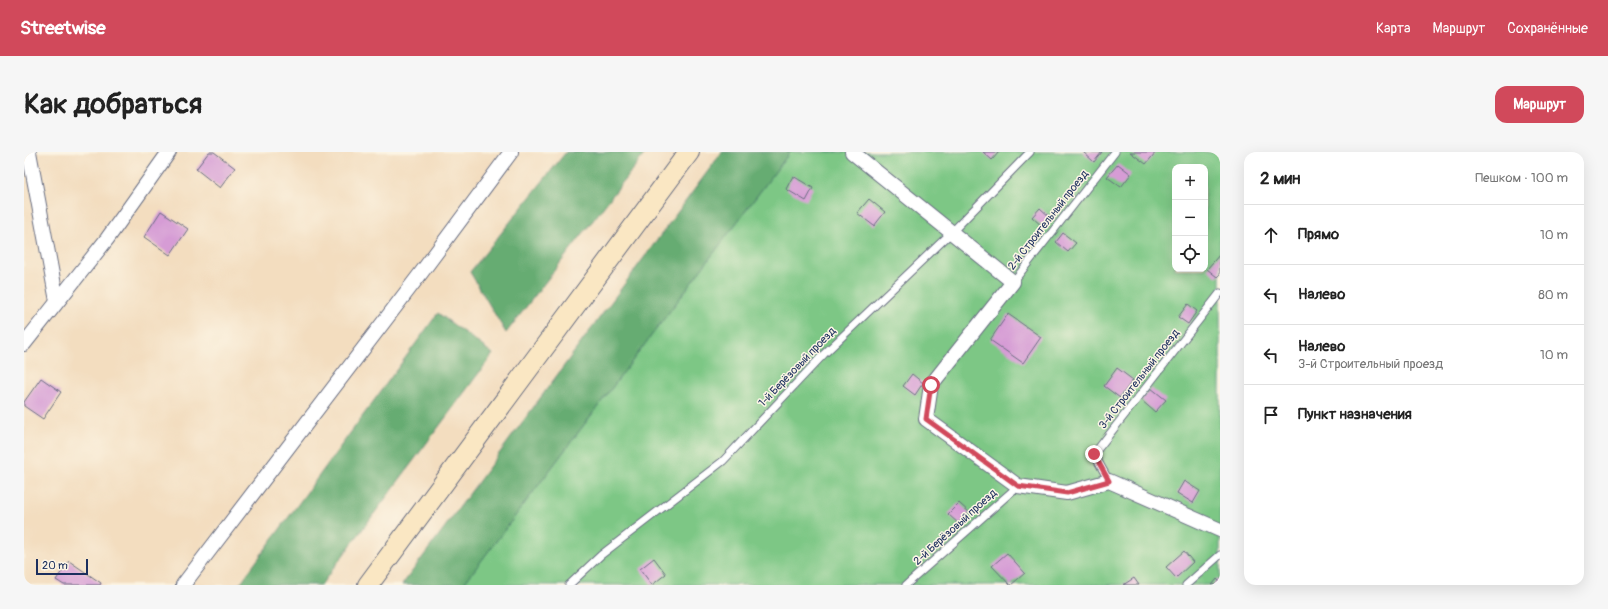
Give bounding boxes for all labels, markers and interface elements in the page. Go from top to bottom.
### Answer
text: Streetwise [20,16,106,40]
text: Карта [1376,20,1411,37]
text: Маршрут [1433,20,1485,37]
text: Сохранённые [1507,20,1588,37]
button: Маршрут [1495,86,1584,123]
text: Как добраться [24,87,202,122]
map controls [1172,164,1208,272]
button: + [1172,164,1208,200]
street label: 2-й Строительный проезд [1005,167,1091,272]
text: 2 мин [1260,168,1300,189]
text: Пешком · 100 m [1475,170,1568,186]
button: − [1172,200,1208,236]
icon: ahead [1260,224,1282,246]
text: Прямо [1298,225,1339,244]
text: 10 m [1540,227,1568,243]
button: locate [1172,236,1208,272]
icon: left [1260,284,1282,306]
text: Налево [1298,285,1345,304]
text: 80 m [1538,287,1568,303]
street label: 1-й Берёзовый проезд [756,324,838,409]
street label: 3-й Строительный проезд [1096,326,1182,431]
text: Налево [1298,337,1345,356]
icon: left [1260,344,1282,366]
text: 10 m [1540,347,1568,363]
text: 3-й Строительный проезд [1298,356,1443,372]
route start [922,376,940,394]
icon: arrive [1260,404,1282,426]
text: Пункт назначения [1298,405,1412,424]
route end [1085,445,1103,463]
street label: 2-й Берёзовый проезд [911,486,999,568]
scale bar [36,557,88,576]
text: 20 m [42,559,68,572]

